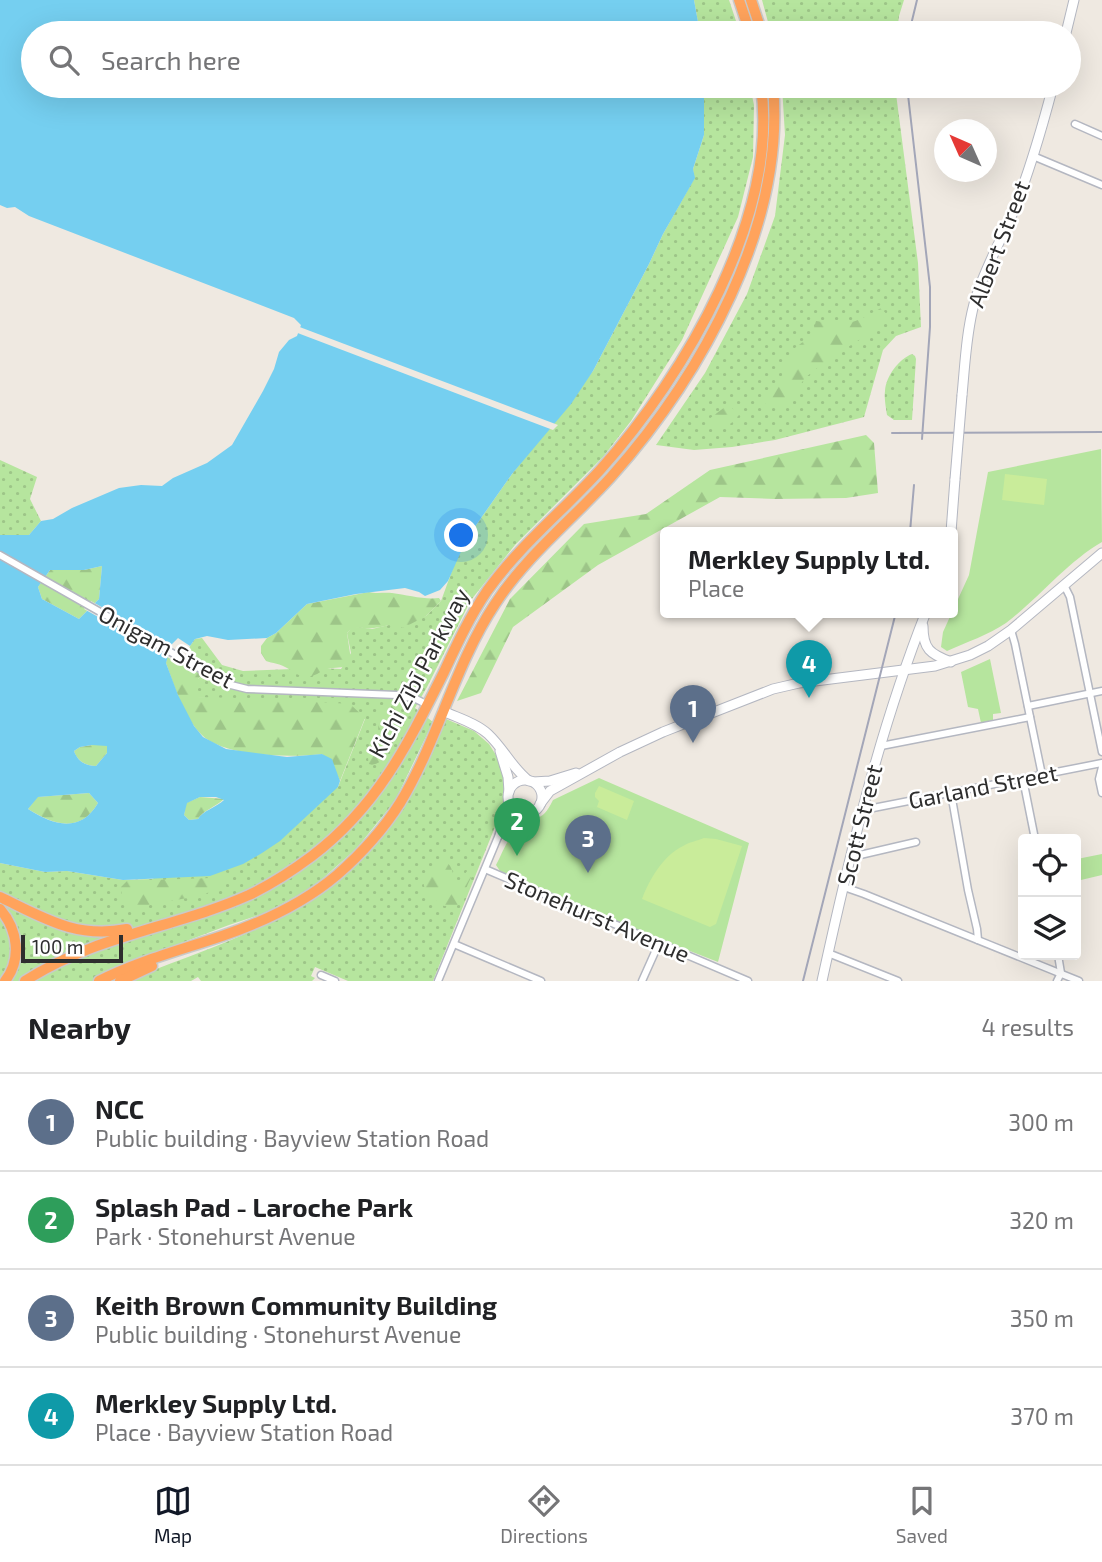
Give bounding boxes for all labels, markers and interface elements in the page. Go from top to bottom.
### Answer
search box [21,21,1081,98]
icon: search [45,41,83,79]
text: Search here [101,44,241,75]
north arrow [934,119,997,182]
street label: Albert Street [961,176,1035,311]
your location [444,518,478,552]
popup [660,527,958,618]
text: Merkley Supply Ltd. [688,543,930,574]
text: Place [688,574,744,602]
street label: Kichi Zībī Parkway [362,583,475,762]
street label: Onigam Street [94,599,239,694]
pin: 4 [786,640,832,698]
pin: 1 [670,685,716,743]
street label: Garland Street [906,758,1060,814]
street label: Scott Street [830,761,888,888]
pin: 2 [494,798,540,856]
pin: 3 [565,815,611,873]
map controls [1018,834,1081,960]
button: locate [1018,834,1081,897]
street label: Stonehurst Avenue [501,864,694,968]
button: layers [1018,897,1081,960]
scale bar [21,932,122,964]
text: 100 m [32,935,83,958]
text: Nearby [28,1009,131,1045]
text: 4 results [982,1013,1074,1041]
text: NCC [95,1093,144,1124]
text: 1 [46,1108,56,1136]
text: 300 m [1008,1108,1074,1136]
text: Public building · Bayview Station Road [95,1124,489,1152]
text: Splash Pad - Laroche Park [95,1191,413,1222]
text: 2 [44,1206,58,1234]
text: 320 m [1009,1206,1074,1234]
text: Park · Stonehurst Avenue [95,1222,356,1250]
text: Keith Brown Community Building [95,1289,497,1320]
text: 3 [44,1304,58,1332]
text: 350 m [1010,1304,1074,1332]
text: Public building · Stonehurst Avenue [95,1320,461,1348]
text: Merkley Supply Ltd. [95,1387,337,1418]
text: 4 [44,1402,58,1430]
text: 370 m [1010,1402,1074,1430]
text: Place · Bayview Station Road [95,1418,393,1446]
tab: Map [154,1482,192,1547]
tab: Directions [500,1482,588,1547]
tab: Saved [896,1482,948,1547]

